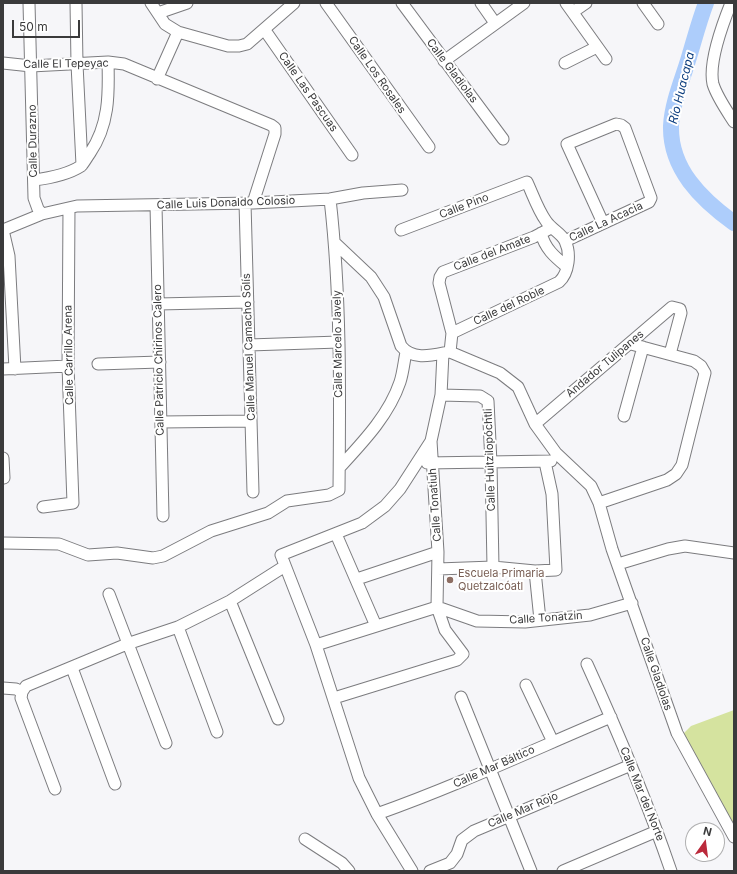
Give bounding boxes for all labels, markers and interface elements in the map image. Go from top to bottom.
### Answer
scale bar [14,12,82,38]
text: 50 m [19,19,48,34]
street label: Calle Los Rosales [345,34,409,116]
street label: Calle Gladiolas [424,36,480,106]
street label: Calle Las Pascuas [276,50,340,134]
water label: Río Huacapa [666,51,698,125]
street label: Calle El Tepeyac [23,57,109,71]
street label: Calle Durazno [26,104,40,178]
street label: Calle Pino [437,191,491,221]
street label: Calle Luis Donaldo Colosio [157,194,295,212]
street label: Calle La Acacia [567,199,645,245]
street label: Calle del Amate [452,232,532,274]
street label: Calle Manuel Camacho Solís [240,273,258,421]
street label: Calle Patricio Chirinos Calero [151,284,167,436]
street label: Calle del Roble [471,284,547,328]
street label: Calle Marcelo Javely [330,290,346,398]
street label: Calle Carrillo Arena [62,305,76,405]
street label: Andador Tulipanes [563,328,647,400]
street label: Calle Huitzilopóchtli [482,408,498,512]
street label: Calle Tonatiuh [426,468,444,542]
place label: Escuela Primaria Quetzalcóatl [458,567,545,593]
marker: Escuela Primaria Quetzalcóatl [445,575,455,585]
street label: Calle Tonatzin [509,609,583,627]
street label: Calle Gladiolas [637,636,675,712]
street label: Calle Mar Báltico [451,743,537,791]
street label: Calle Mar del Norte [617,745,667,843]
street label: Calle Mar Rojo [486,789,560,831]
north arrow [685,822,725,862]
text: N [702,824,713,839]

